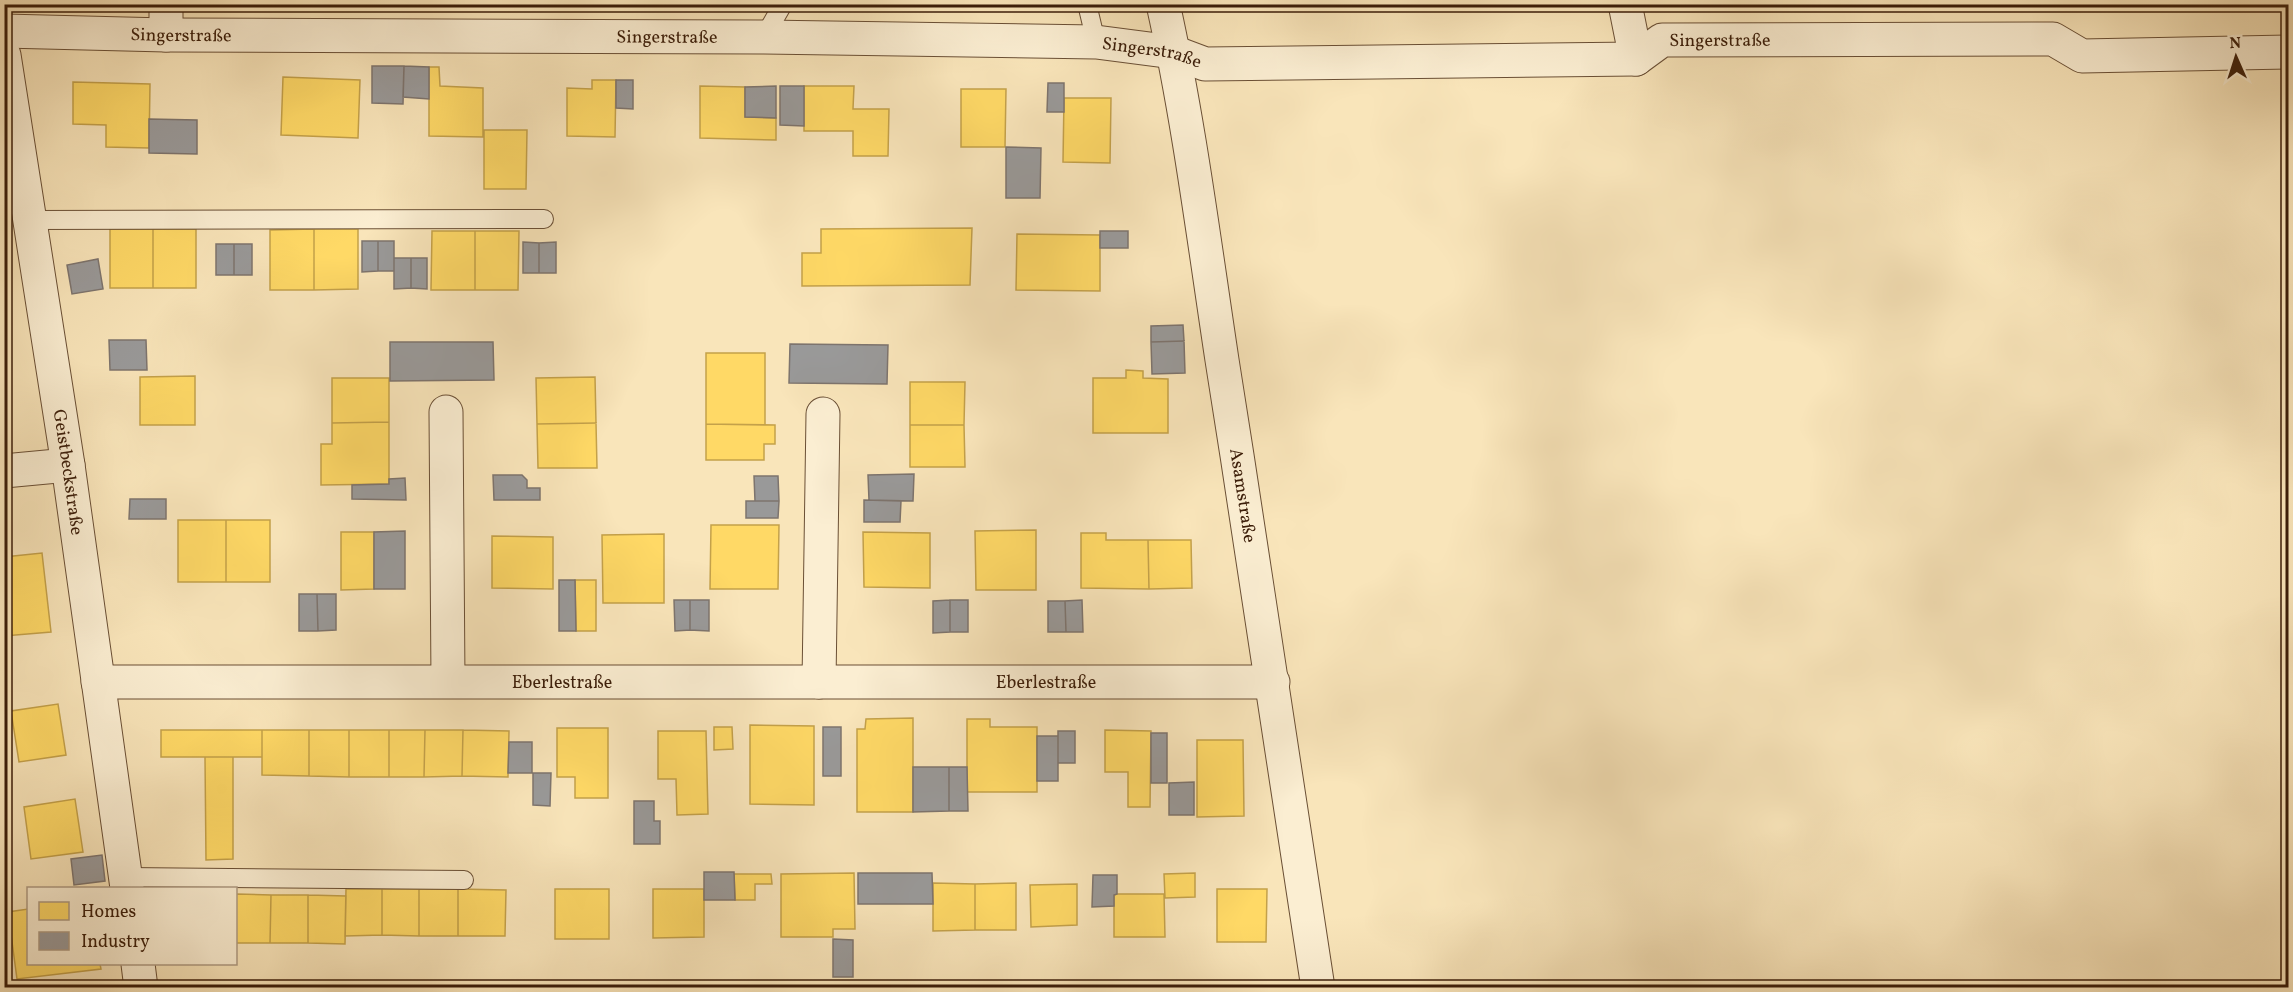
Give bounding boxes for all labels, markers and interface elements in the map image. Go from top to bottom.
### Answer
street label: Singerstraße [130,23,232,49]
street label: Singerstraße [616,26,718,51]
north arrow [2206,27,2266,87]
street label: Singerstraße [1669,29,1771,54]
street label: Singerstraße [1100,32,1205,76]
text: N [2229,33,2242,55]
street label: Geistbeckstraße [45,408,89,537]
street label: Asamstraße [1222,447,1261,545]
street label: Eberlestraße [512,671,612,696]
street label: Eberlestraße [996,671,1096,696]
legend [27,887,237,965]
text: Homes [81,900,136,925]
text: Industry [81,930,150,955]

